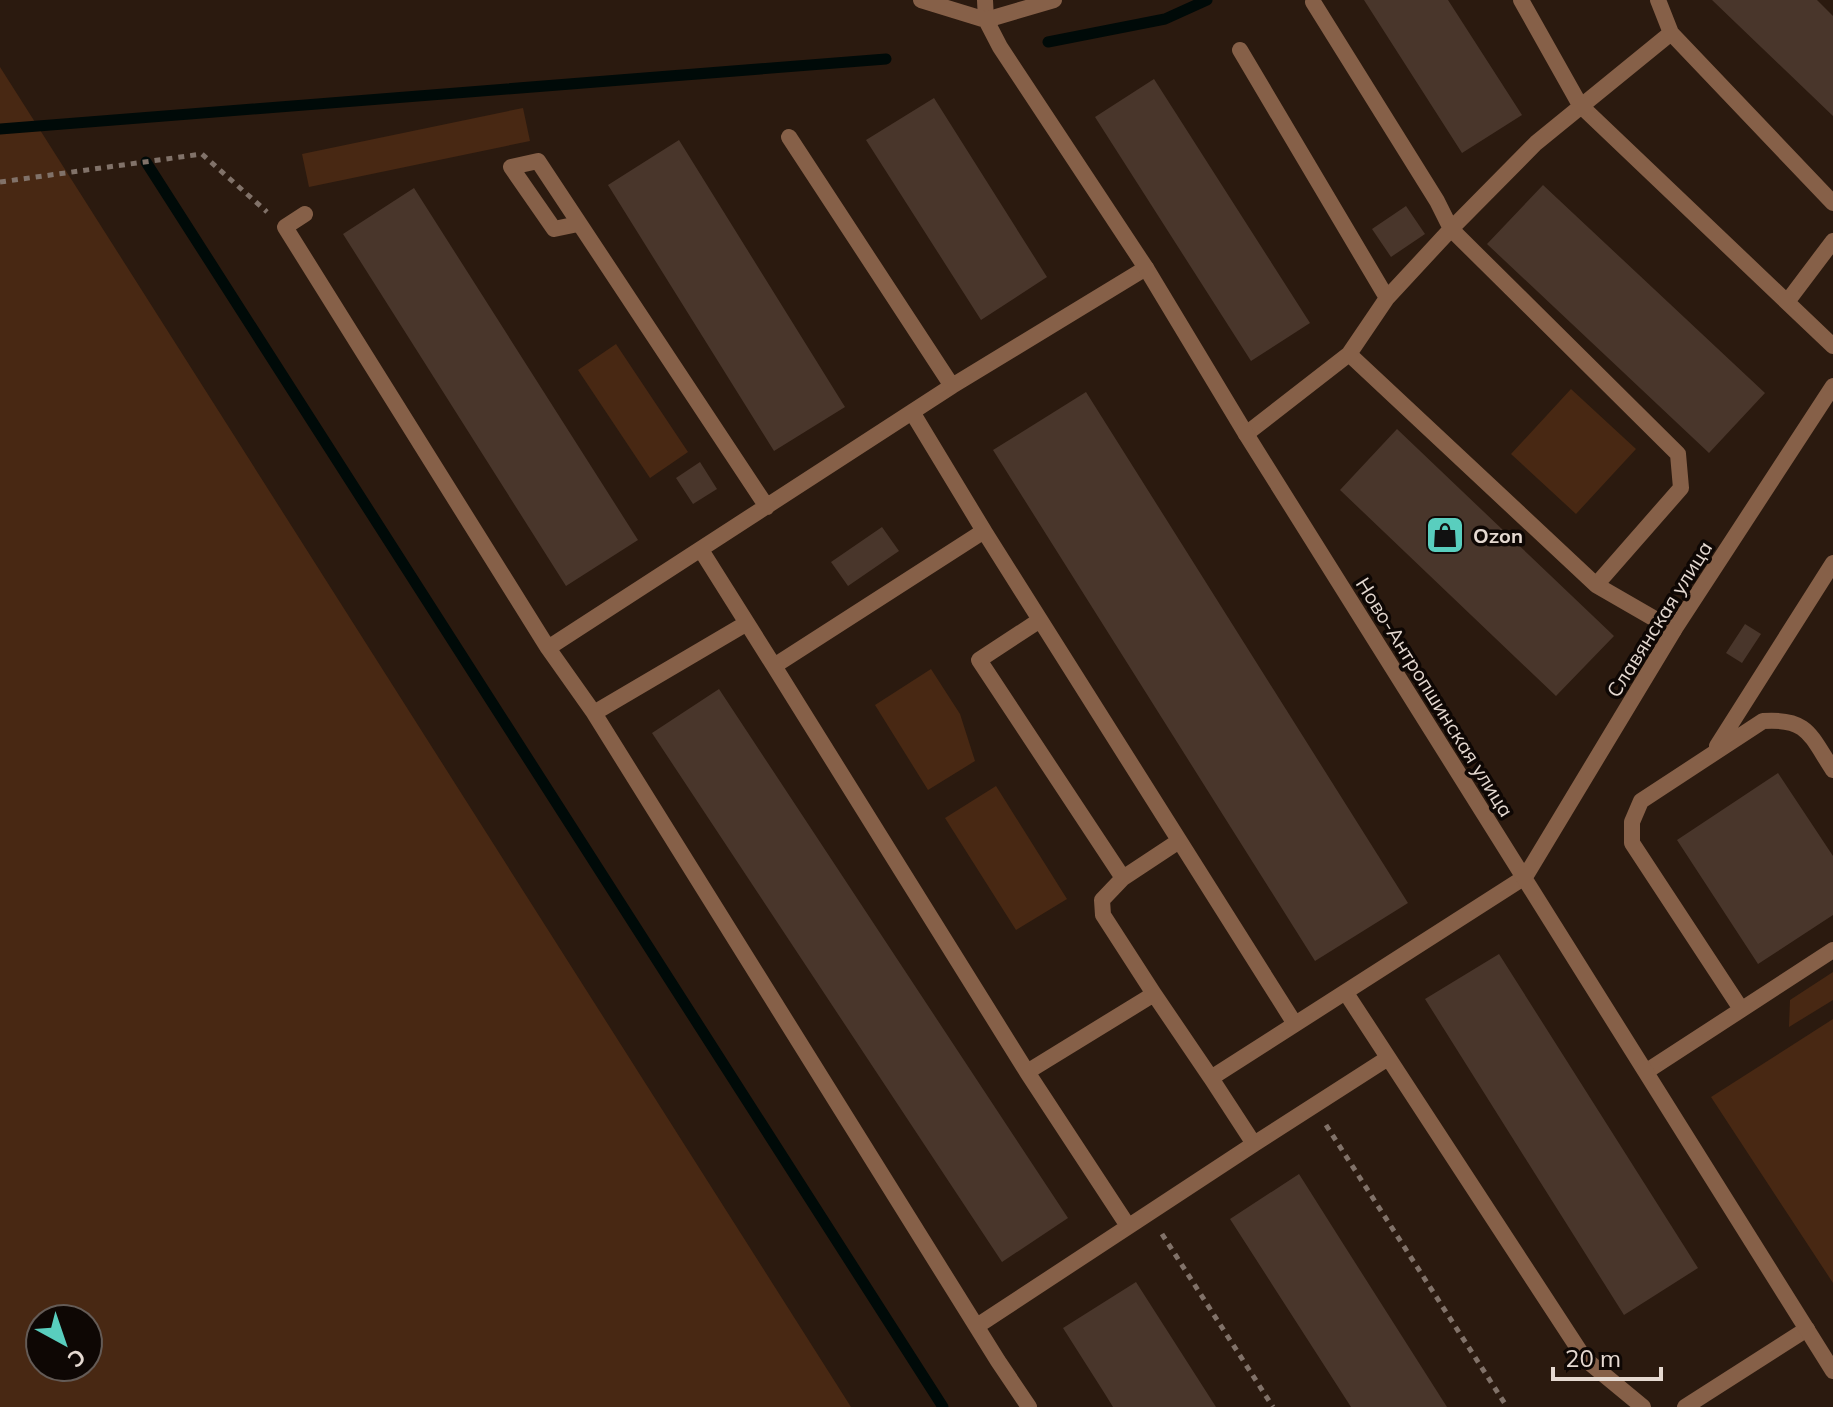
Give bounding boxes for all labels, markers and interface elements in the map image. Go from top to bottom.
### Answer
shop icon: Ozon [1424,514,1466,556]
place label: Ozon [1473,523,1523,548]
street label: Славянская улица [1601,536,1717,702]
street label: Ново-Антропшинская улица [1351,573,1519,821]
north arrow [24,1303,104,1383]
scale bar [1553,1331,1661,1381]
text: С [62,1343,92,1374]
text: 20 m [1565,1343,1621,1373]

